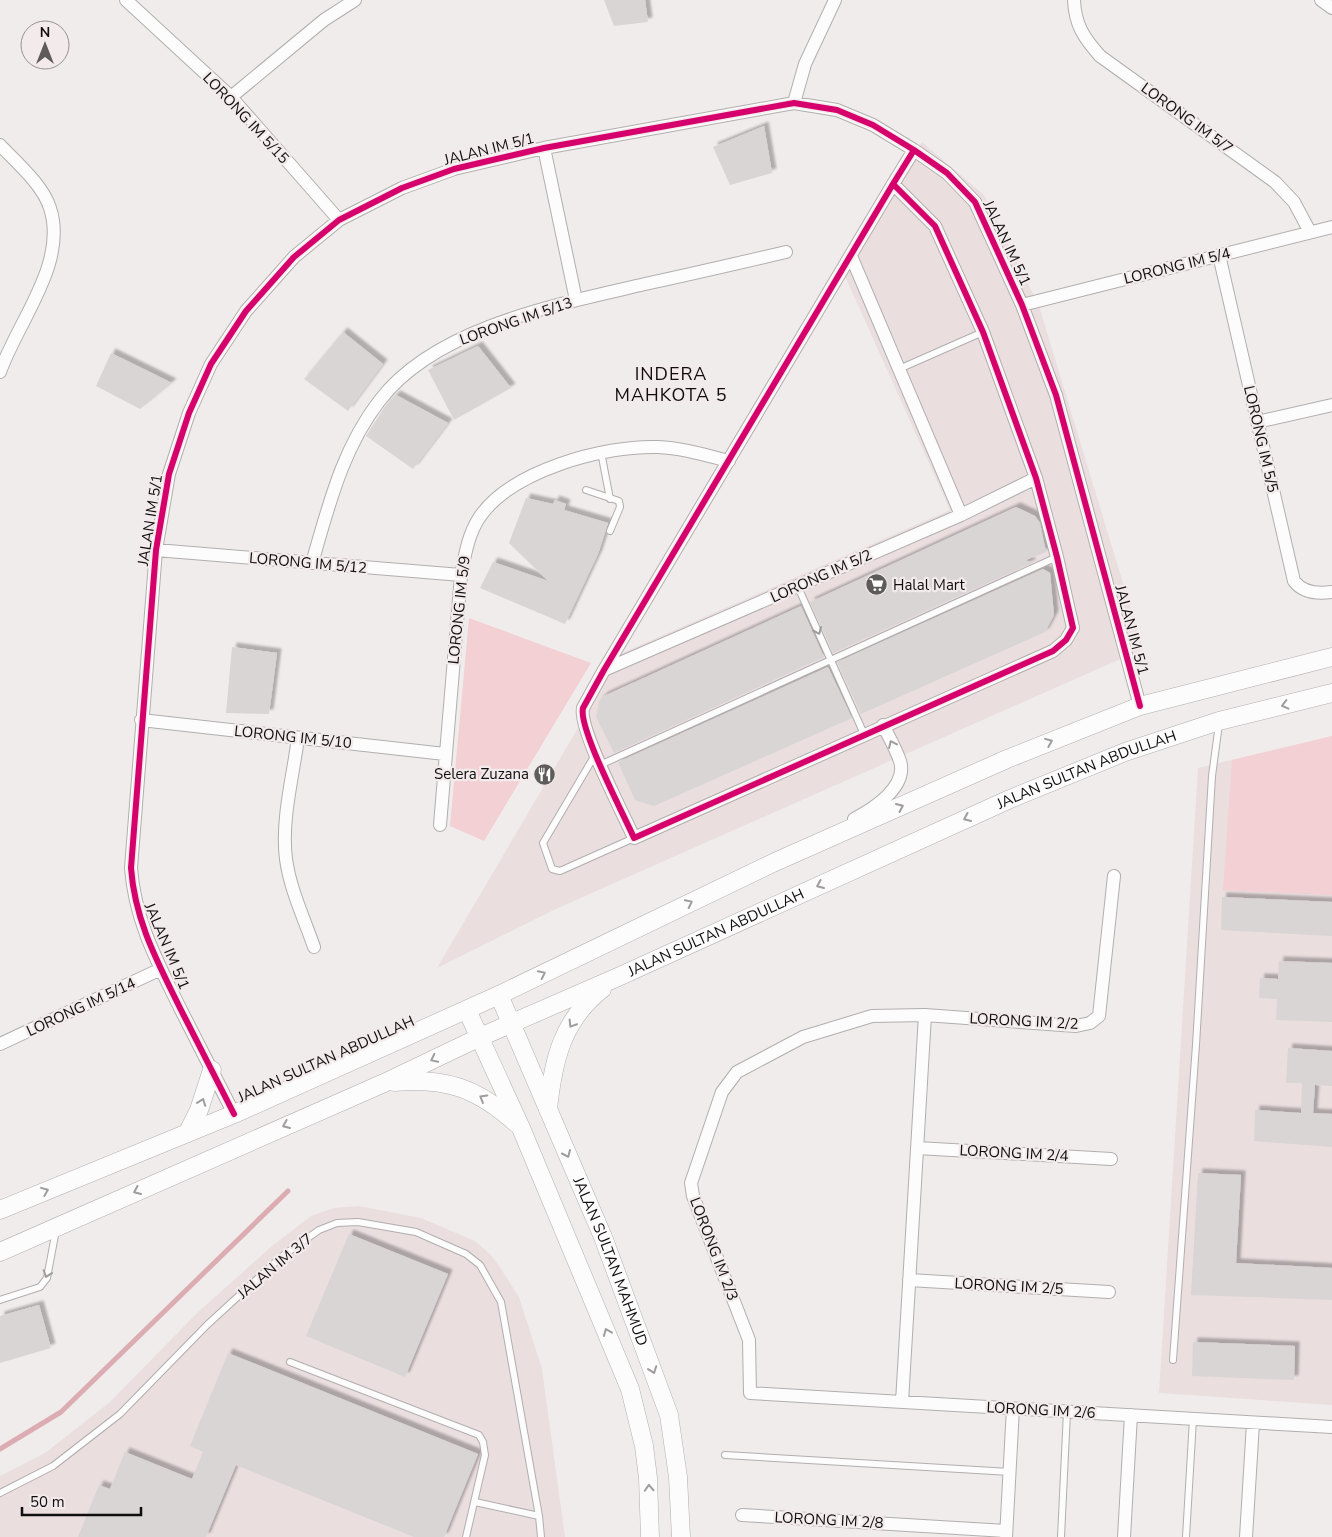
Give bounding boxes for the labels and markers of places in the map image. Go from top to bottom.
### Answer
supermarket icon: Halal Mart [865,573,889,597]
place label: Halal Mart [893,575,966,595]
restaurant icon: Selera Zuzana [533,762,557,786]
place label: Selera Zuzana [434,764,529,784]

